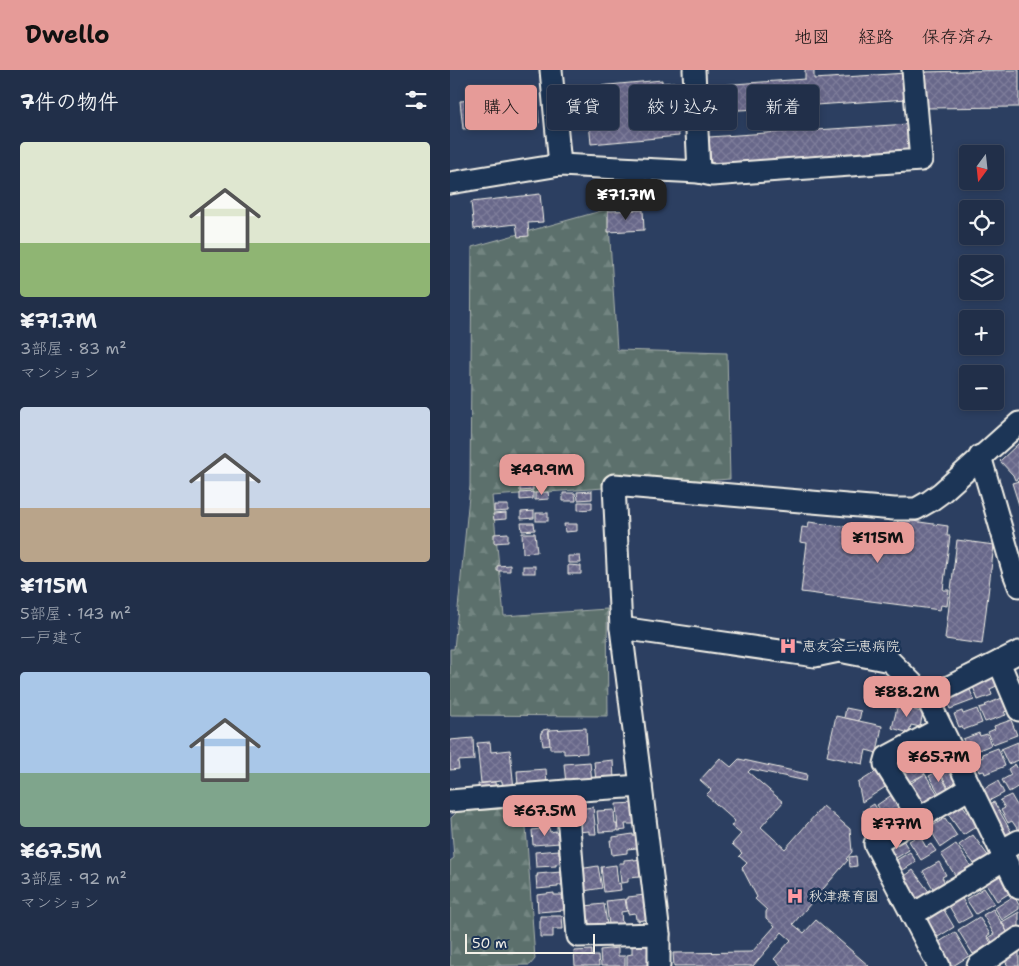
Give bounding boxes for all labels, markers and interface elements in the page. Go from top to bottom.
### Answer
text: Dwello [25,19,110,51]
text: 地図 [794,25,830,49]
text: 経路 [858,25,894,49]
text: 保存済み [922,25,994,49]
chip: 購入 [465,85,537,130]
chip: 賃貸 [547,85,619,130]
chip: 絞り込み [629,85,737,130]
chip: 新着 [747,85,819,130]
icon: filters [402,86,430,114]
text: 7件の物件 [20,88,119,116]
north arrow [959,145,1004,190]
map controls [959,145,1004,410]
icon: home [180,175,270,265]
pin: ¥71.7M [585,178,667,221]
text: ¥71.7M [597,184,655,205]
button: locate [959,200,1004,245]
button: layers [959,255,1004,300]
text: ¥71.7M [20,307,97,335]
button: + [959,310,1004,355]
text: 3部屋 · 83 m² [20,338,127,359]
text: マンション [20,362,99,383]
button: − [959,365,1004,410]
icon: home [180,440,270,530]
pin: ¥49.9M [501,454,583,496]
text: ¥49.9M [510,459,574,480]
pin: ¥115M [843,522,913,564]
text: ¥115M [852,527,904,548]
text: ¥115M [20,572,87,600]
text: 5部屋 · 143 m² [20,603,131,624]
text: 一戸建て [20,627,84,648]
hospital icon: 恵友会三恵病院 [778,636,798,656]
place label: 恵友会三恵病院 [802,637,900,655]
pin: ¥88.2M [866,676,948,718]
text: ¥88.2M [874,681,940,702]
icon: home [180,705,270,795]
pin: ¥65.7M [898,740,980,783]
text: ¥65.7M [908,746,970,767]
pin: ¥67.5M [504,794,586,837]
text: ¥67.5M [514,800,576,821]
pin: ¥77M [867,808,927,850]
text: ¥77M [872,813,922,834]
text: ¥67.5M [20,837,102,865]
text: 3部屋 · 92 m² [20,868,127,889]
hospital icon: 秋津療育園 [785,886,805,906]
place label: 秋津療育園 [809,887,879,905]
text: マンション [20,892,99,913]
scale bar [465,931,595,954]
text: 50 m [472,934,507,952]

